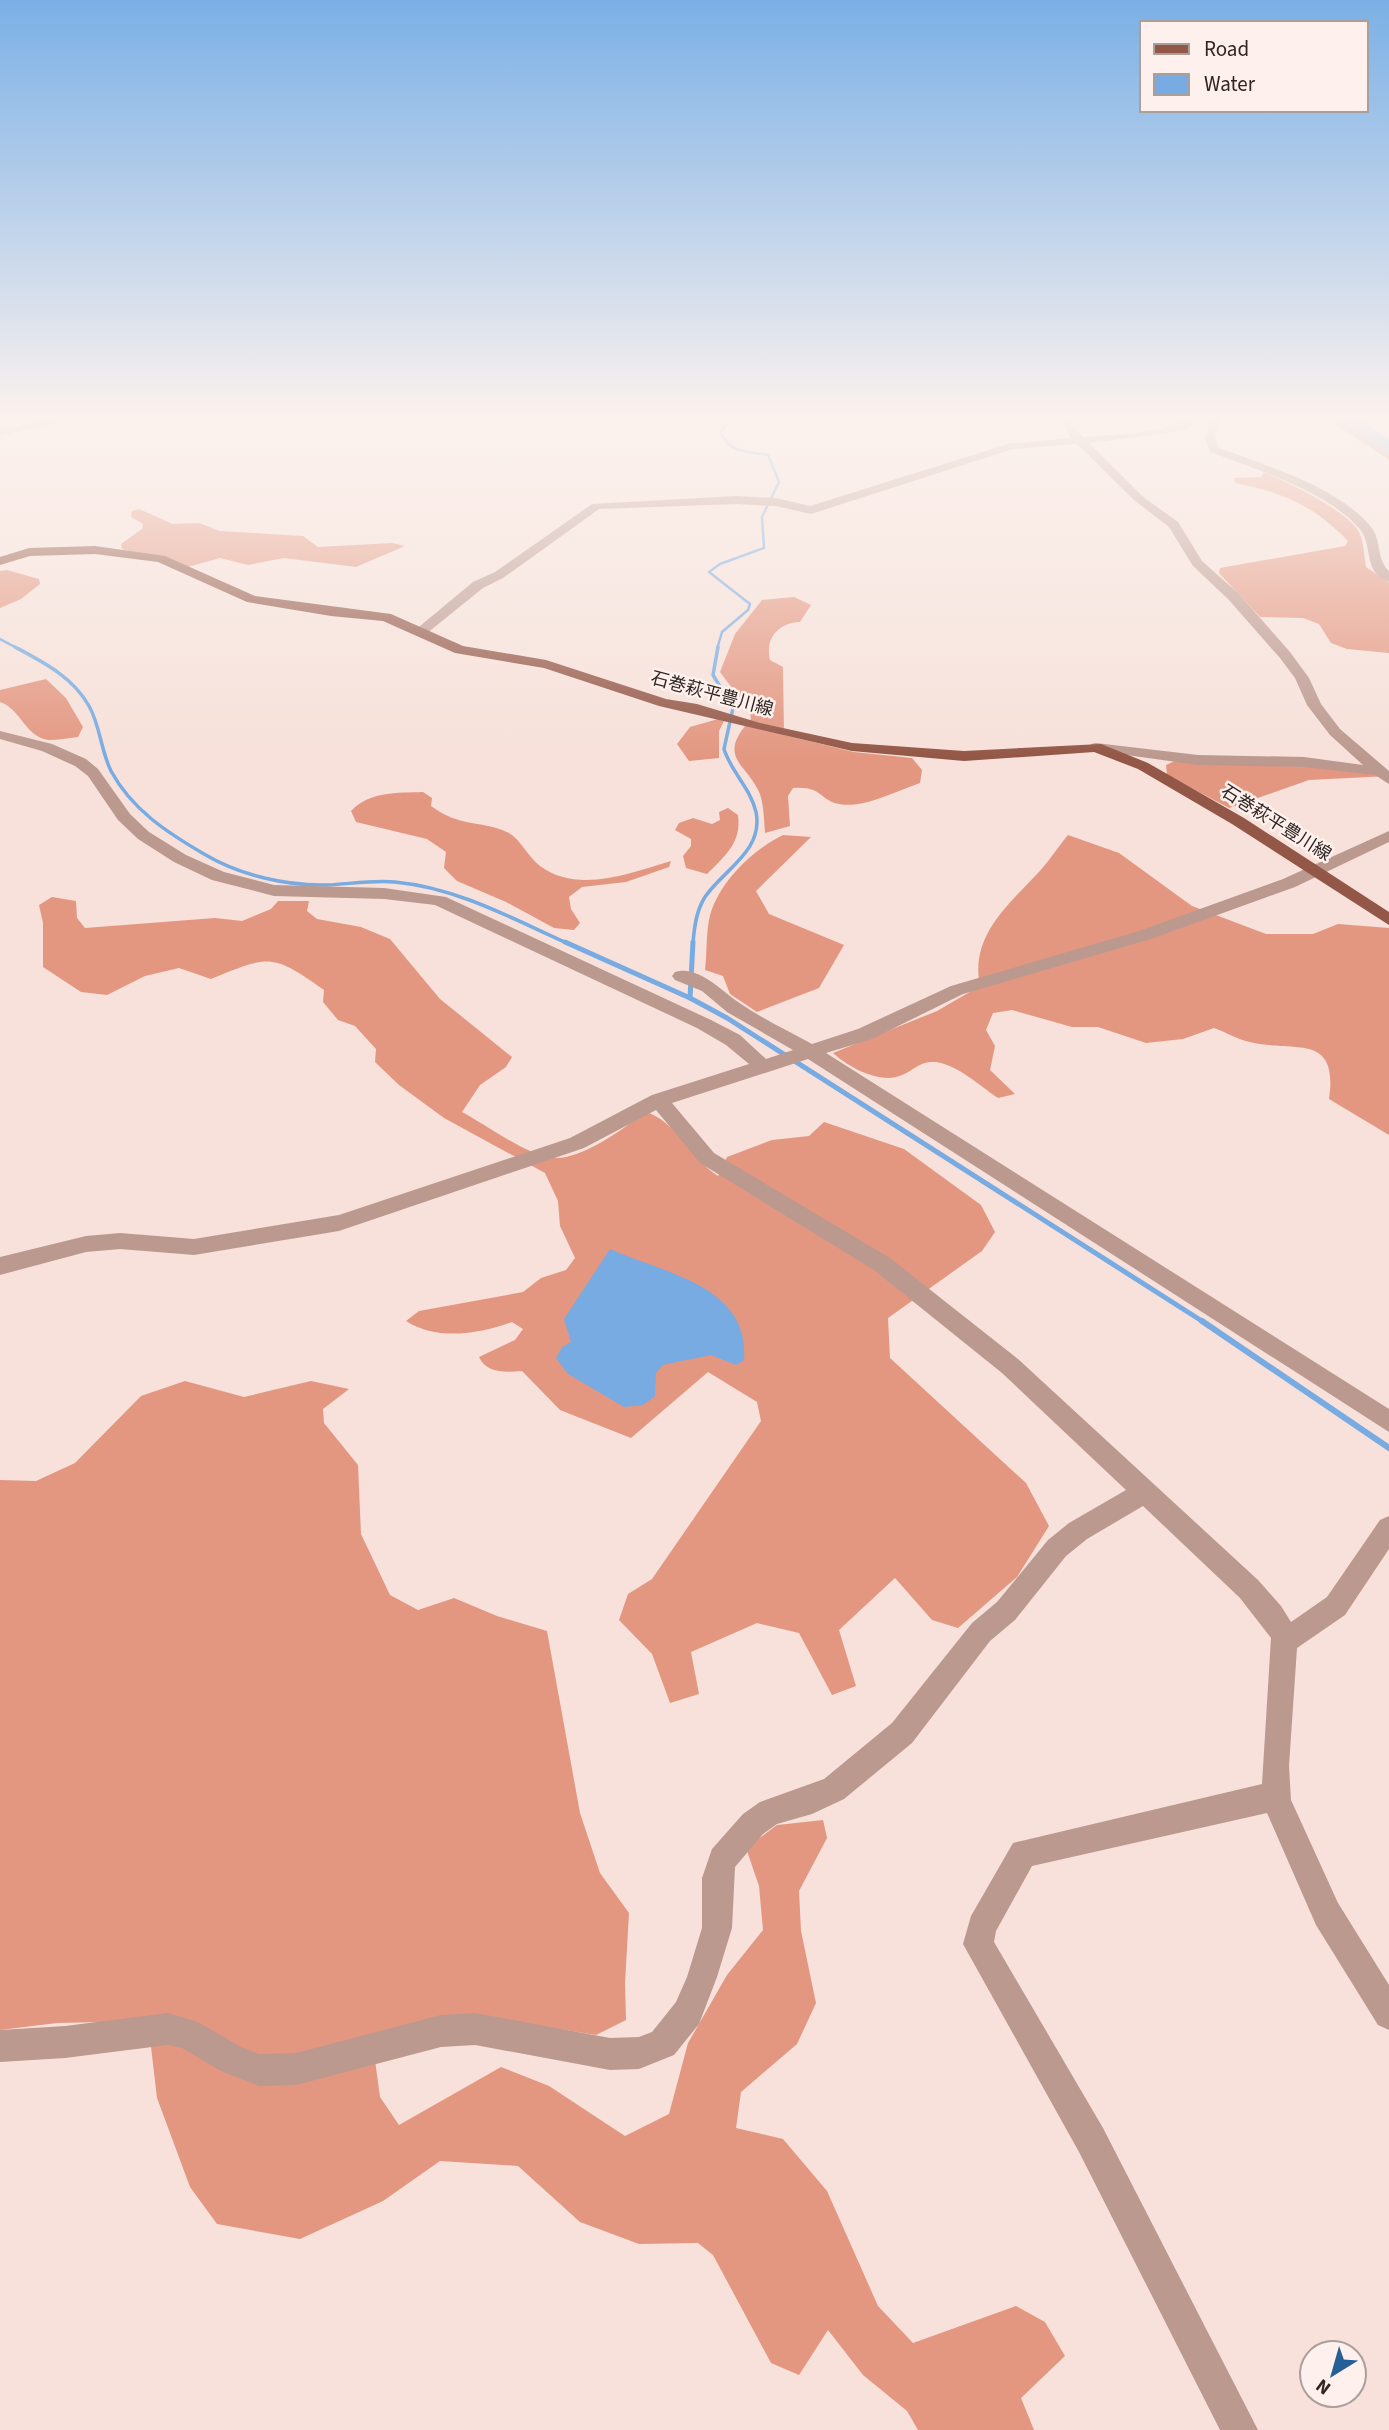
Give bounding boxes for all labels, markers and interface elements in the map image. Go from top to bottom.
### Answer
legend [1140,21,1368,112]
text: Road [1204,34,1249,64]
text: Water [1204,69,1256,99]
street label: 石巻萩平豊川線 [648,666,776,722]
street label: 石巻萩平豊川線 [1216,779,1336,867]
north arrow [1298,2339,1368,2409]
text: N [1310,2372,1337,2401]

